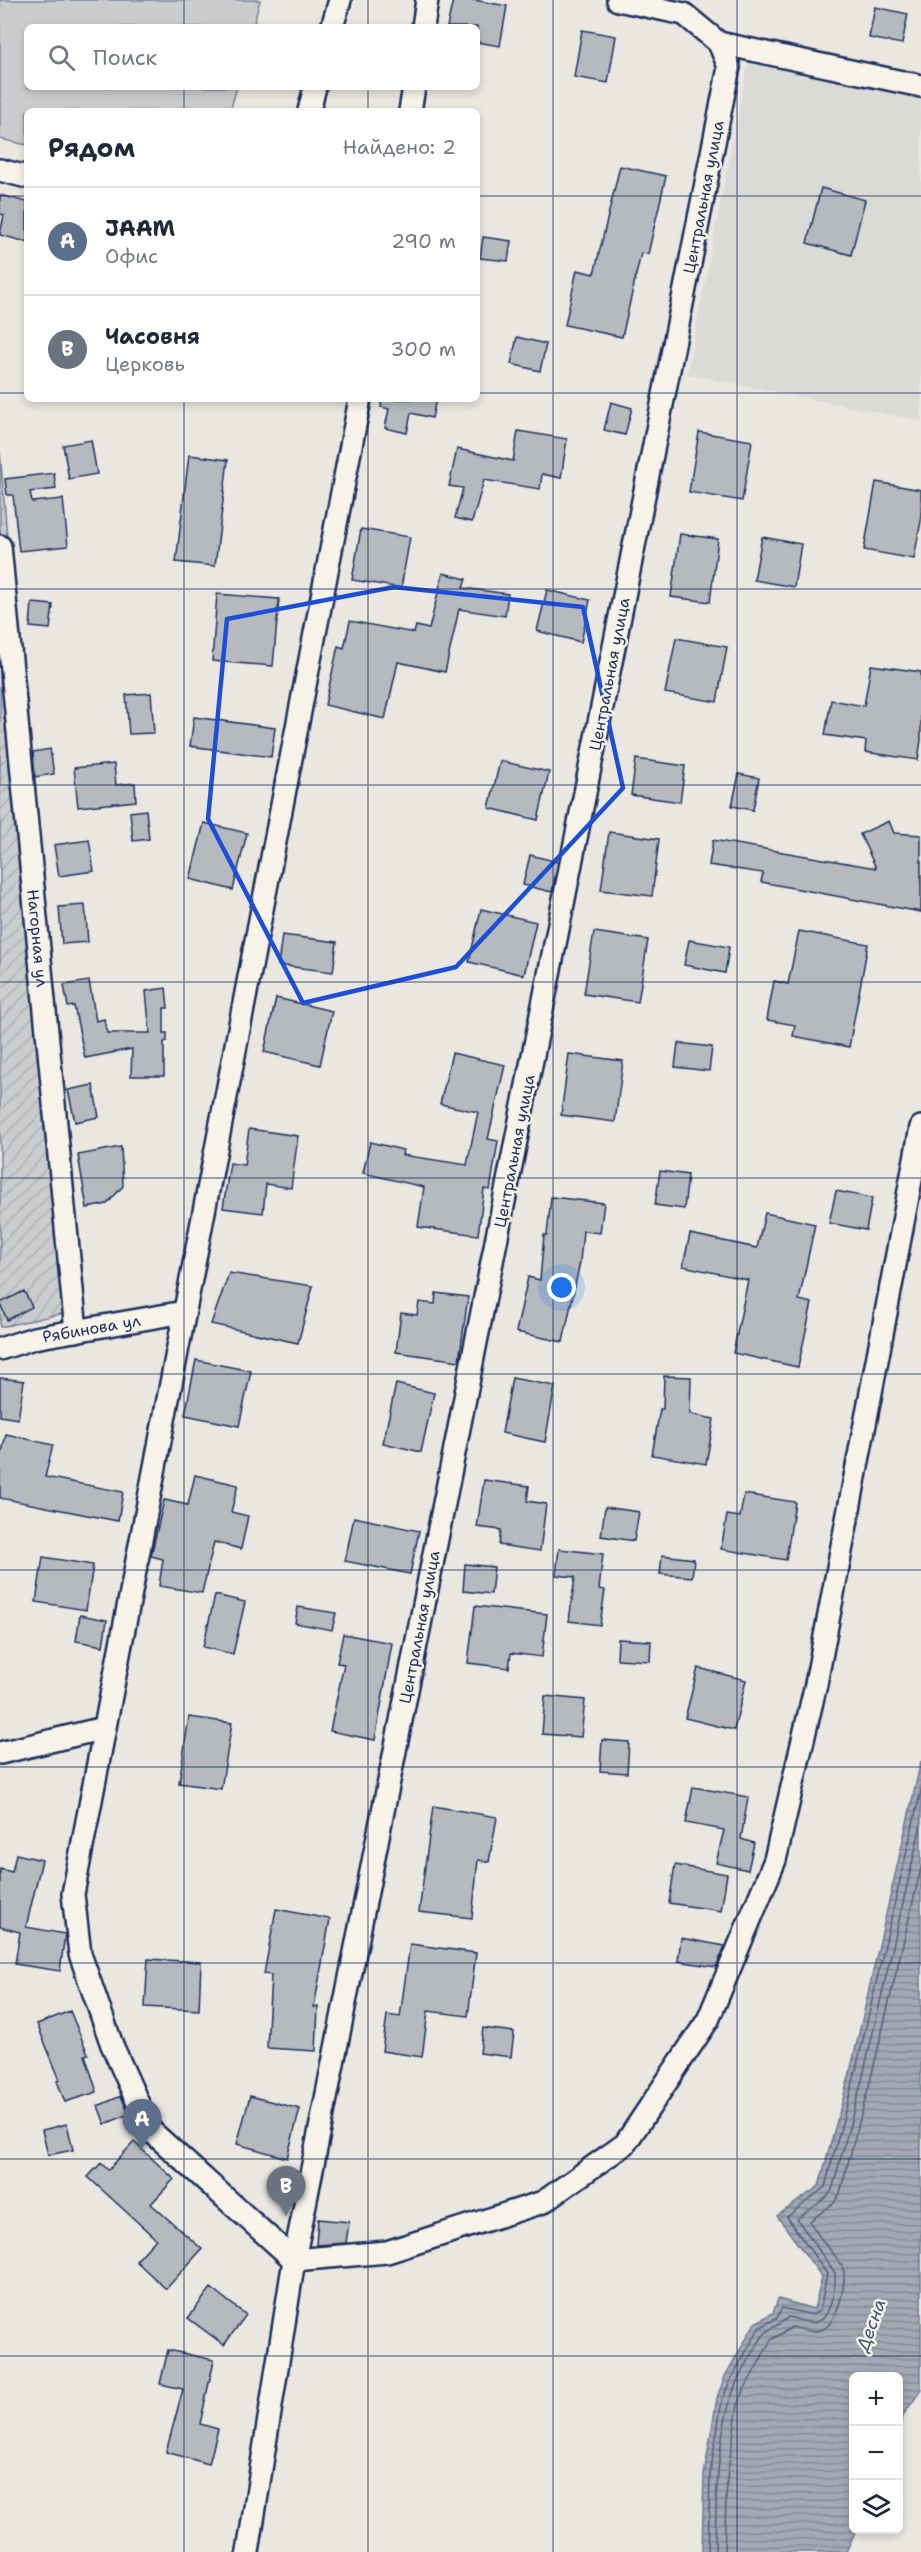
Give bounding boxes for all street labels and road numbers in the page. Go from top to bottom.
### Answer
street label: Центральная улица [678,119,729,276]
street label: Центральная улица [584,596,635,753]
street label: Нагорная ул [22,888,53,988]
street label: Центральная улица [489,1073,540,1230]
street label: Рябинова ул [41,1310,142,1347]
street label: Центральная улица [394,1549,445,1706]

